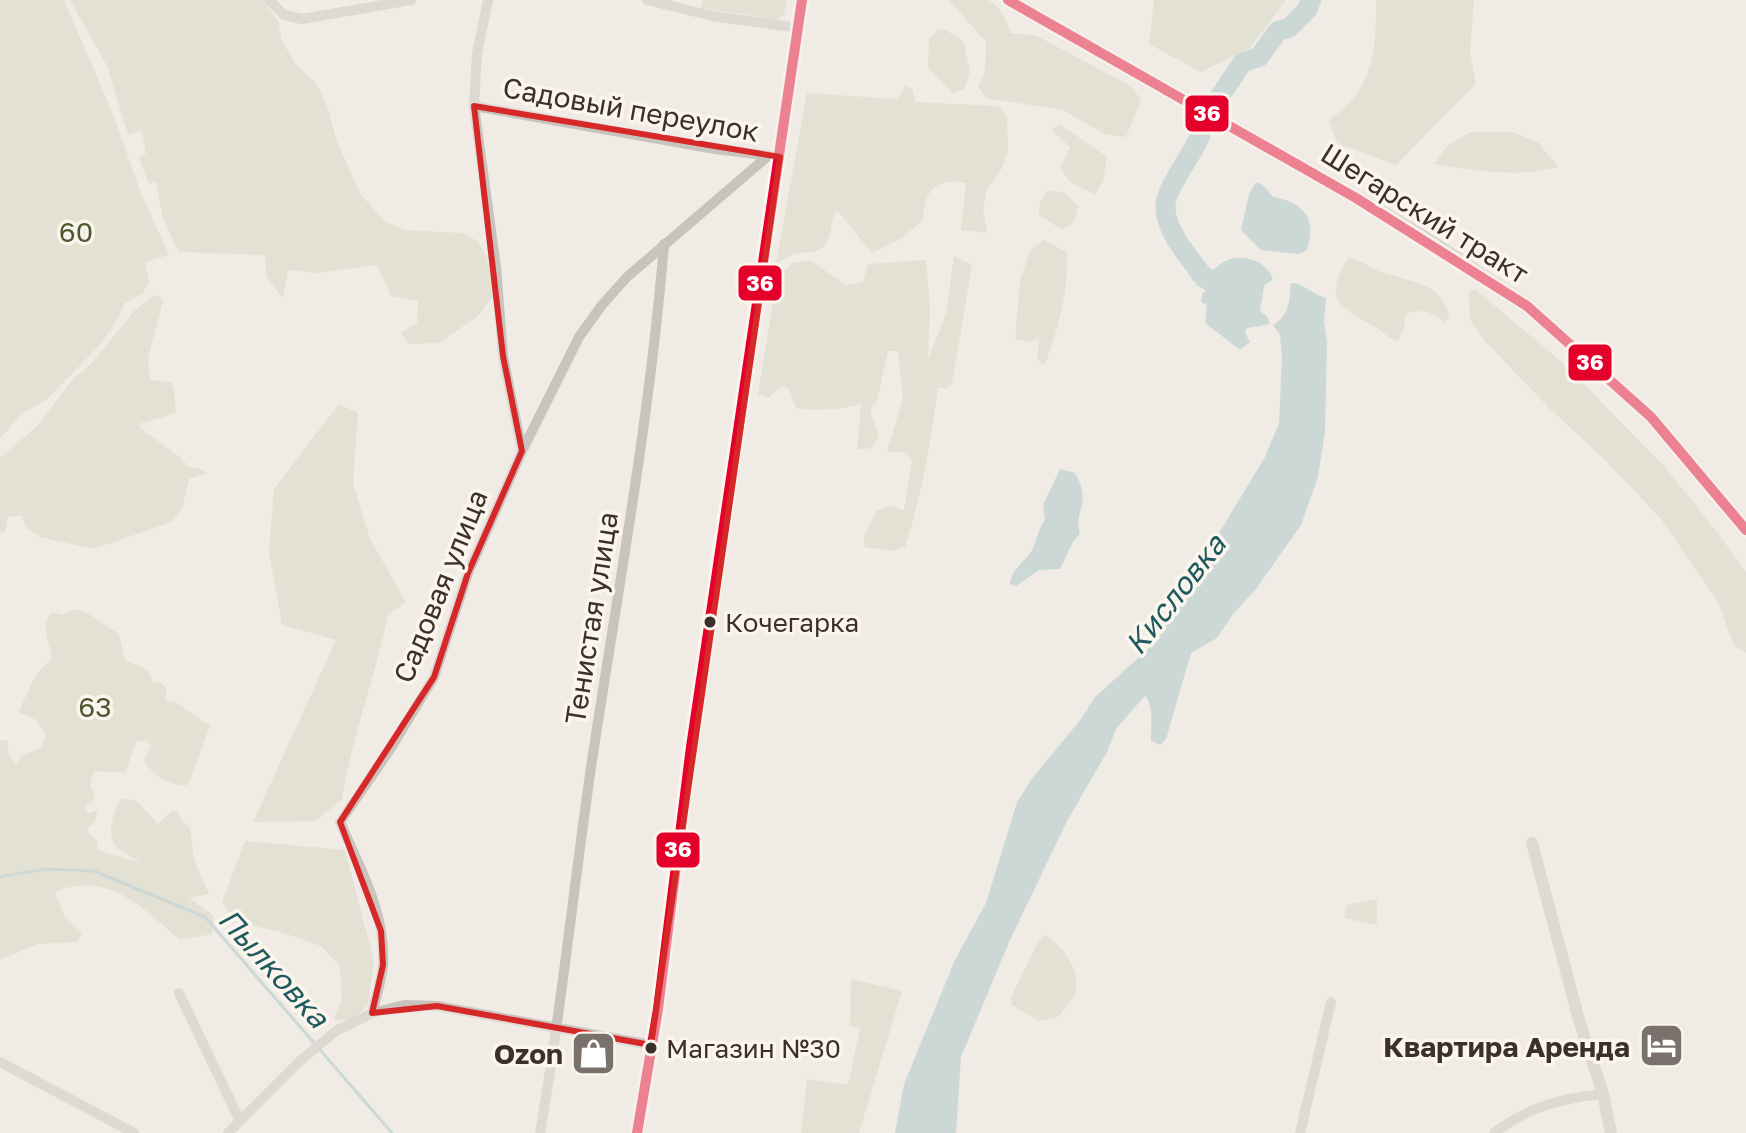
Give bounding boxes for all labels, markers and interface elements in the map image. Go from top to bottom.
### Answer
street label: Садовый переулок [500,70,762,148]
line badge: 36 [1184,94,1230,133]
text: 36 [1193,99,1221,126]
street label: Шегарский тракт [1315,136,1535,290]
park label: 60 [59,215,93,248]
line badge: 36 [737,264,783,302]
text: 36 [746,269,774,296]
line badge: 36 [1567,343,1613,382]
text: 36 [1576,348,1604,375]
street label: Садовая улица [386,485,494,687]
street label: Тенистая улица [558,509,624,727]
water label: Кисловка [1117,526,1234,661]
place label: Кочегарка [725,607,859,638]
marker: Кочегарка [702,614,718,630]
park label: 63 [78,690,112,723]
line badge: 36 [655,831,701,869]
text: 36 [664,835,692,862]
water label: Пылковка [211,901,337,1036]
hotel icon: Квартира Аренда [1637,1022,1685,1070]
shop icon: Ozon [570,1029,618,1077]
place label: Квартира Аренда [1383,1030,1630,1063]
place label: Магазин №30 [666,1033,841,1064]
place label: Ozon [494,1037,563,1070]
marker: Магазин №30 [643,1040,659,1056]

